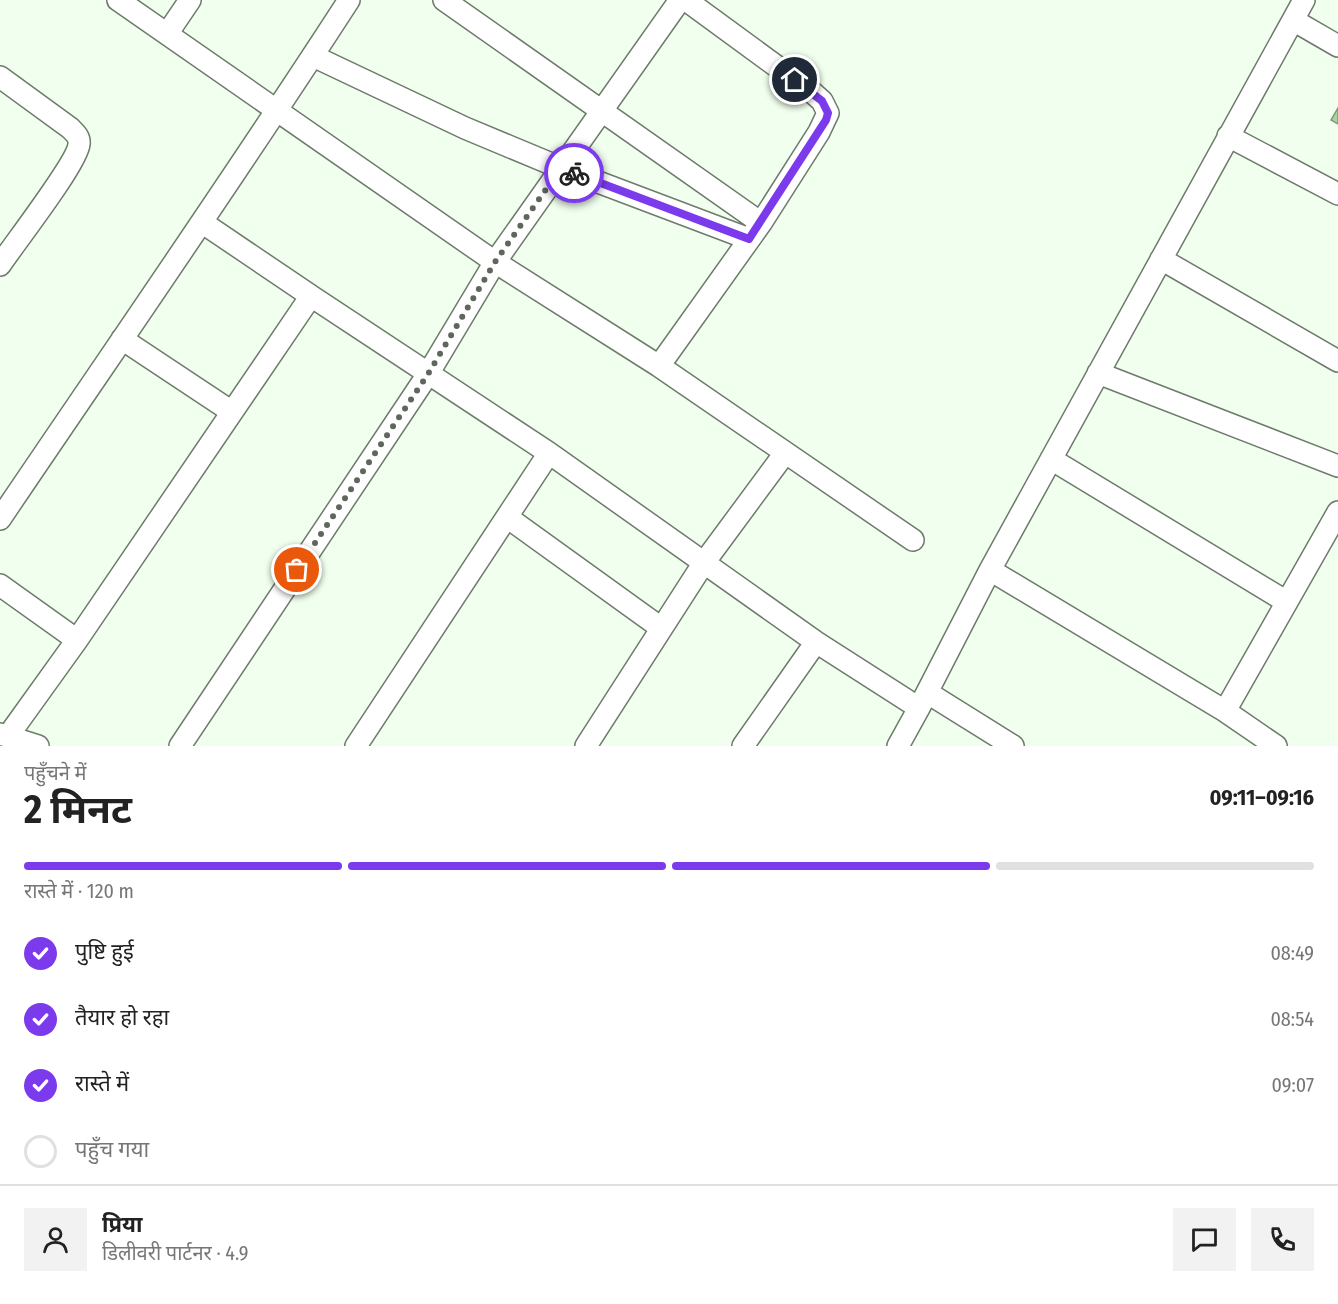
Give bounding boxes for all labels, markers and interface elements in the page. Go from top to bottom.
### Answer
pin [769,54,820,105]
icon: home [778,63,811,96]
courier [544,143,604,203]
icon: bike [558,157,591,190]
pin [271,544,322,595]
icon: bag [280,553,313,586]
text: पहुँचने में [24,761,86,785]
text: 09:11–09:16 [1210,784,1314,811]
text: 2 मिनट [24,787,132,833]
text: रास्ते में · 120 m [24,879,134,903]
icon: check [24,937,57,970]
text: पुष्टि हुई [75,938,134,965]
text: 08:49 [1270,941,1314,965]
icon: check [24,1003,57,1036]
text: तैयार हो रहा [75,1004,169,1031]
text: 08:54 [1270,1007,1314,1031]
icon: check [24,1069,57,1102]
text: रास्ते में [75,1070,129,1097]
text: 09:07 [1272,1073,1314,1097]
text: पहुँच गया [75,1136,149,1163]
button: person [24,1208,87,1271]
button: chat [1173,1208,1236,1271]
button: phone [1251,1208,1314,1271]
text: प्रिया [102,1211,142,1238]
text: डिलीवरी पार्टनर · 4.9 [102,1241,248,1265]

